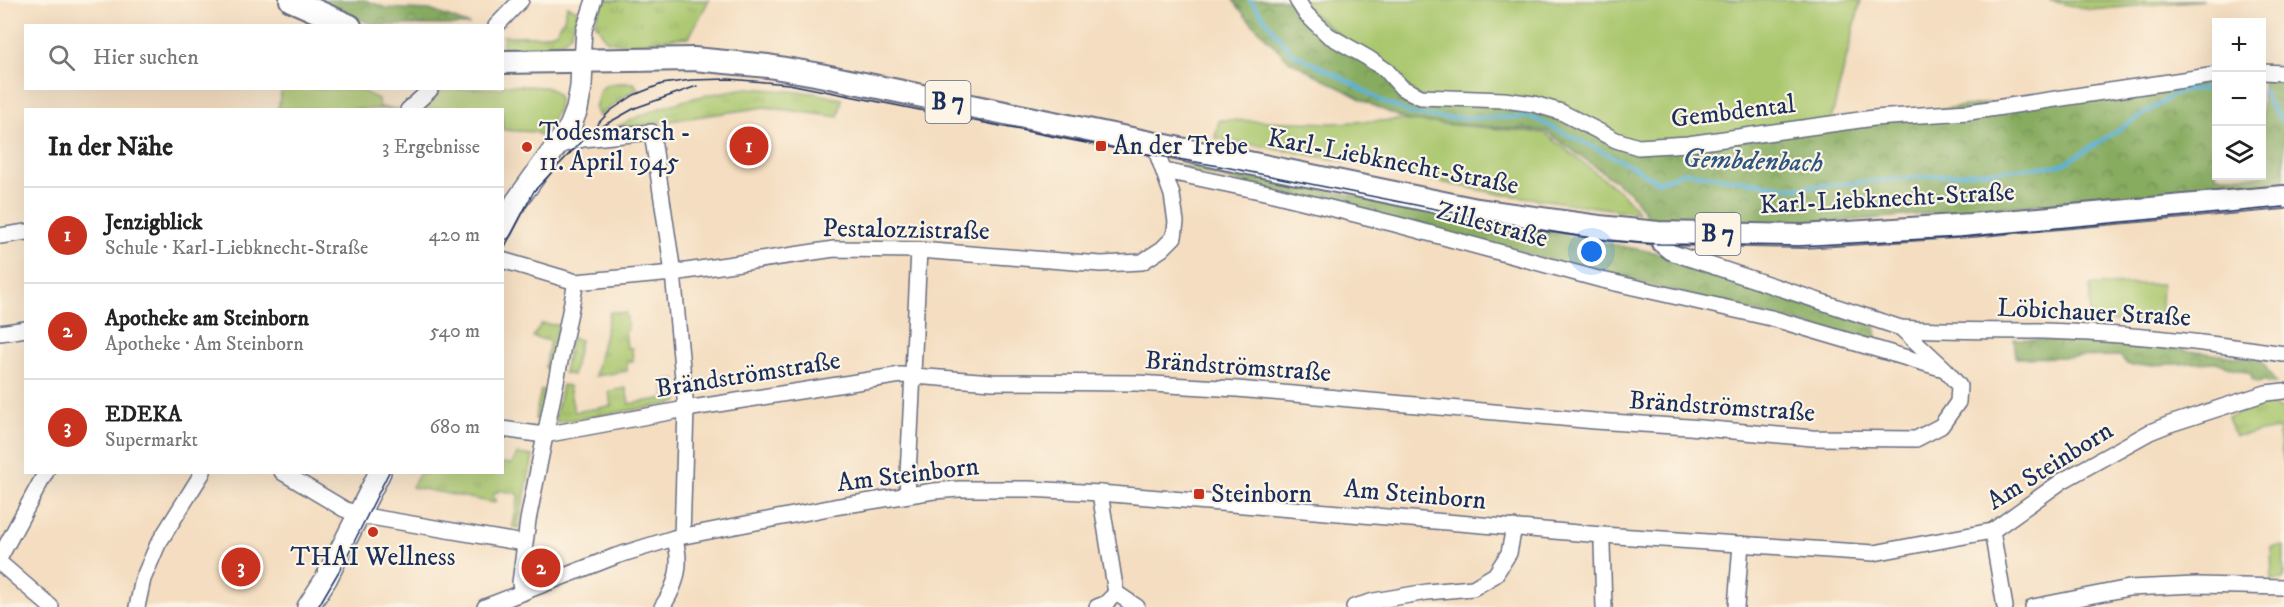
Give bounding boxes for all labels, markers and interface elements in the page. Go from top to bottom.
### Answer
map controls [2212,18,2266,180]
button: + [2212,18,2266,72]
search box [24,24,504,90]
icon: search [45,41,78,74]
text: Hier suchen [93,44,199,71]
button: − [2212,72,2266,126]
road number: B 7 [926,81,970,123]
street label: Gembdental [1669,88,1797,136]
place label: Todesmarsch - 11. April 1945 [539,116,691,179]
street label: Karl-Liebknecht-Straße [1265,121,1521,203]
pin: 1 [730,124,768,168]
button: layers [2212,126,2266,180]
place label: An der Trebe [1113,130,1248,163]
text: In der Nähe [48,131,173,164]
text: 3 Ergebnisse [382,135,480,160]
marker: An der Trebe [1094,139,1108,153]
marker: Todesmarsch - 11. April 1945 [520,140,534,154]
water label: Gembdenbach [1682,142,1824,180]
street label: Karl-Liebknecht-Straße [1759,176,2015,222]
street label: Zillestraße [1433,194,1551,256]
text: Jenzigblick [105,209,203,236]
street label: Pestalozzistraße [822,212,990,248]
road number: B 7 [1696,213,1740,255]
text: 1 [64,223,71,248]
text: 420 m [429,223,480,248]
text: Schule · Karl-Liebknecht-Straße [105,236,368,261]
your location [1577,237,1606,266]
street label: Löbichauer Straße [1996,291,2192,335]
text: Apotheke am Steinborn [105,305,309,332]
text: 2 [63,319,72,344]
text: 540 m [430,319,480,344]
text: Apotheke · Am Steinborn [105,332,304,357]
street label: Brändströmstraße [653,344,843,406]
street label: Brändströmstraße [1144,344,1332,390]
street label: Brändströmstraße [1628,384,1816,430]
text: EDEKA [105,401,182,428]
street label: Am Steinborn [1981,414,2120,518]
text: 3 [64,415,71,440]
text: 680 m [430,415,480,440]
text: Supermarkt [105,428,198,453]
street label: Am Steinborn [835,450,981,500]
street label: Am Steinborn [1342,472,1488,518]
place label: Steinborn [1211,478,1312,511]
marker: Steinborn [1192,487,1206,501]
marker: THAI Wellness [366,525,380,539]
place label: THAI Wellness [291,541,455,574]
pin: 3 [222,544,260,590]
pin: 2 [522,546,560,590]

